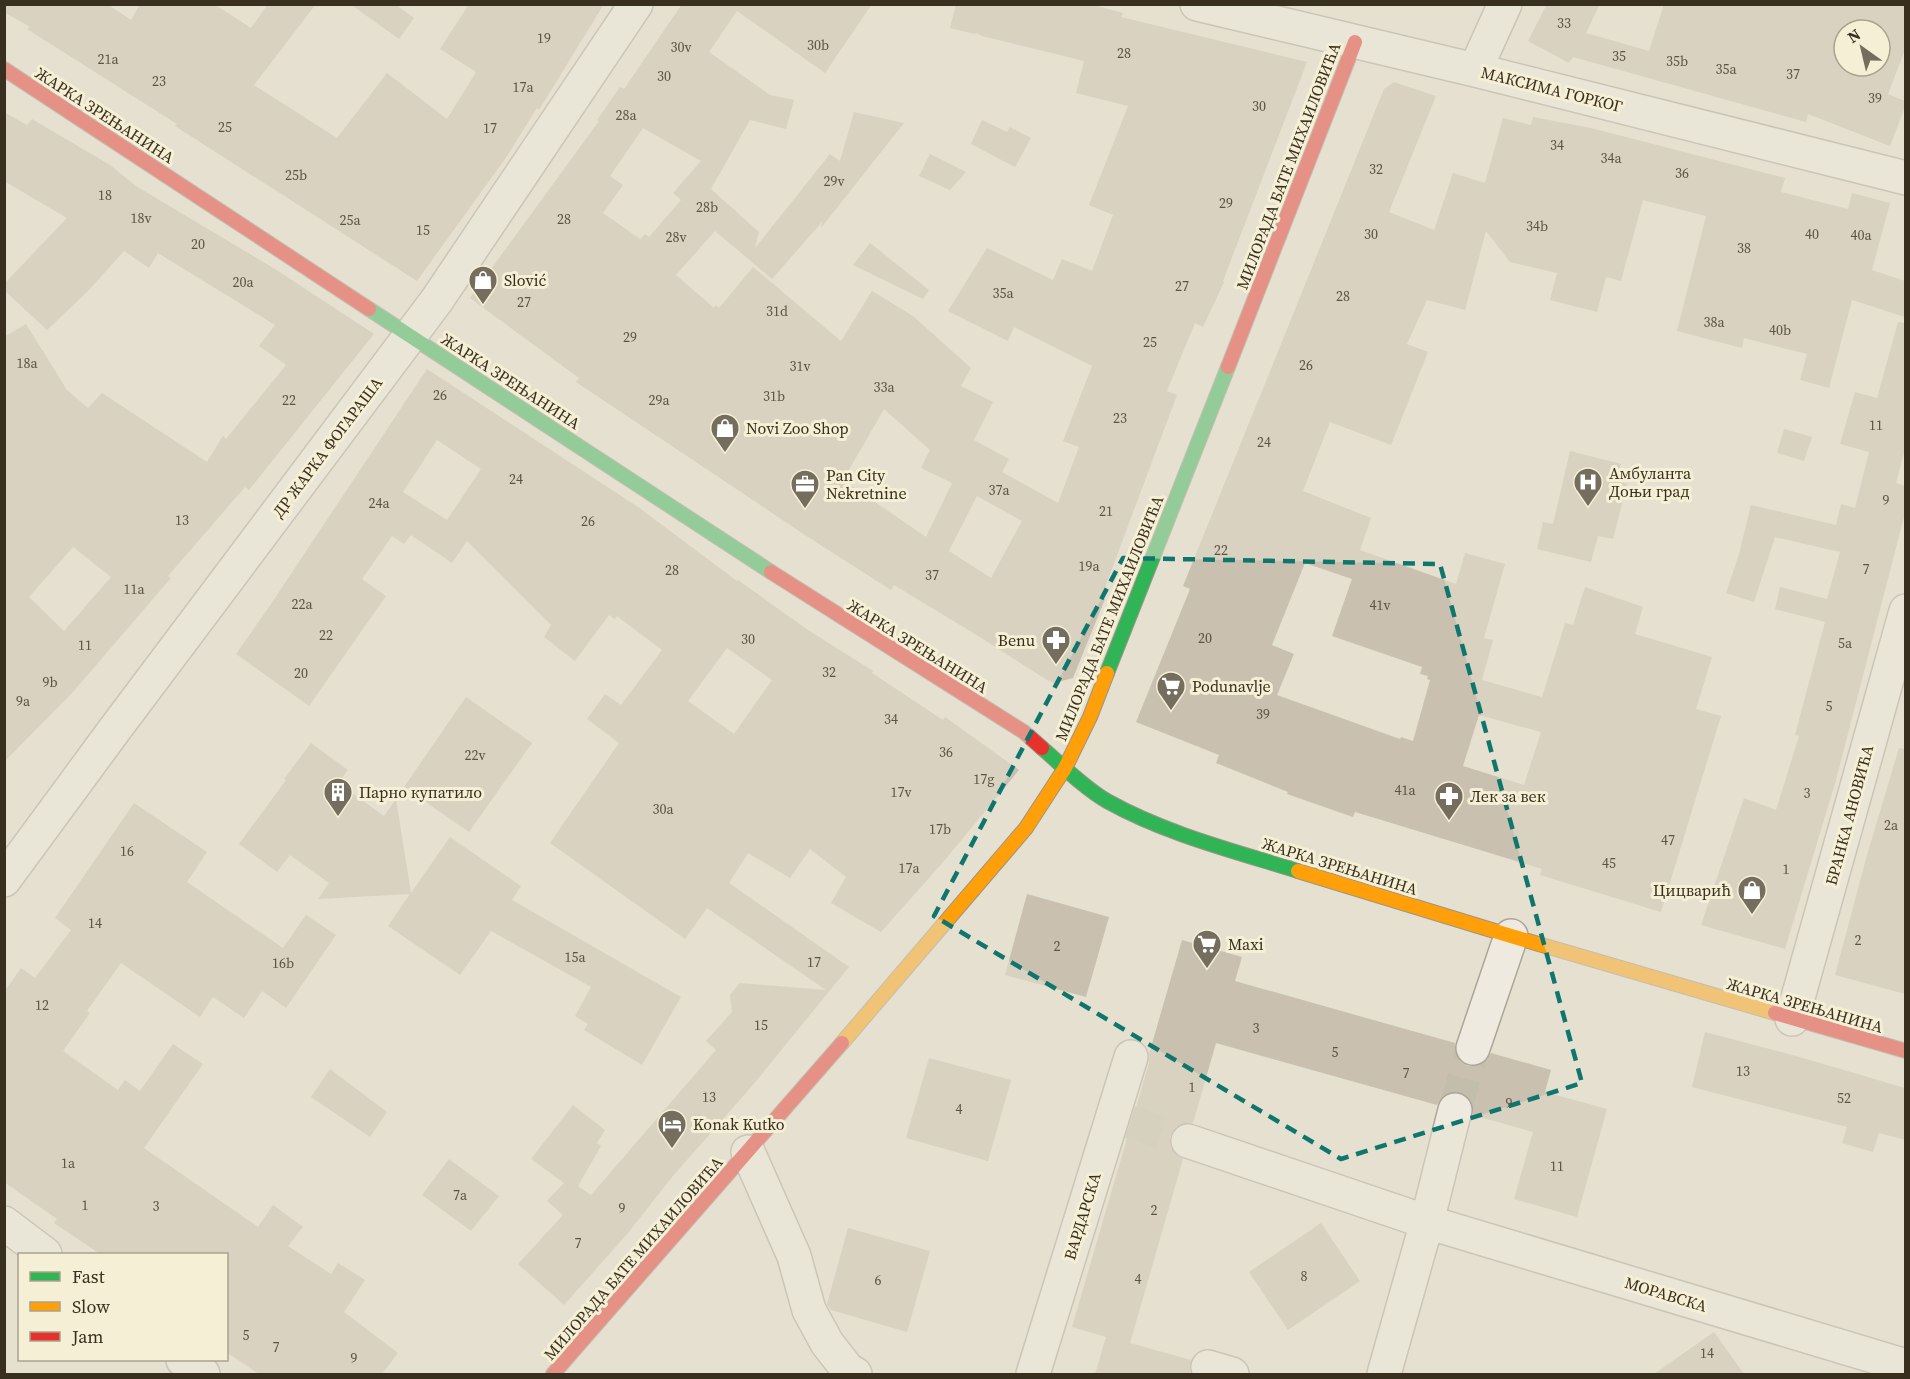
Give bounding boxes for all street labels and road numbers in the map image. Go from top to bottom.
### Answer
street label: МИЛОРАДА БАТЕ МИХАИЛОВИЋА [1231,39,1346,293]
street label: МАКСИМА ГОРКОГ [1479,61,1625,117]
street label: ЖАРКА ЗРЕЊАНИНА [31,62,179,168]
street label: ЖАРКА ЗРЕЊАНИНА [437,328,585,434]
street label: ДР ЖАРКА ФОГАРАША [267,372,387,522]
street label: МИЛОРАДА БАТЕ МИХАИЛОВИЋА [1050,492,1169,744]
street label: ЖАРКА ЗРЕЊАНИНА [844,594,993,698]
street label: БРАНКА АНОВИЋА [1820,742,1878,888]
street label: ЖАРКА ЗРЕЊАНИНА [1259,832,1421,900]
street label: ЖАРКА ЗРЕЊАНИНА [1724,972,1886,1038]
street label: МИЛОРАДА БАТЕ МИХАИЛОВИЋА [538,1151,728,1364]
street label: ВАРДАРСКА [1058,1169,1106,1262]
street label: МОРАВСКА [1622,1271,1710,1317]

